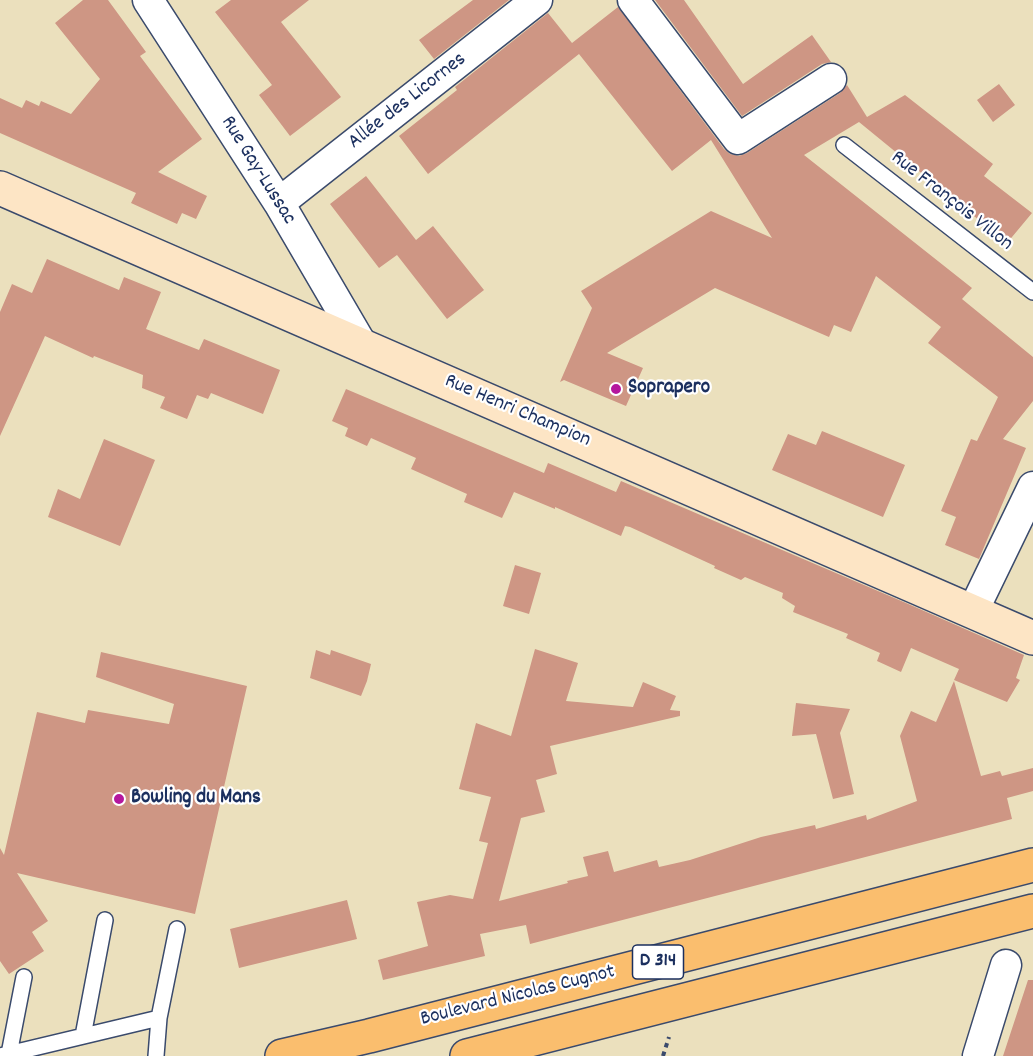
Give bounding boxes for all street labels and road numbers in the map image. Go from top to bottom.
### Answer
street label: Allée des Licornes [344,48,472,156]
street label: Rue Gay-Lussac [214,112,300,230]
street label: Rue François Villon [885,146,1017,258]
street label: Rue Henri Champion [440,370,594,454]
road number: D 314 [632,945,684,979]
street label: Boulevard Nicolas Cugnot [418,961,618,1033]

